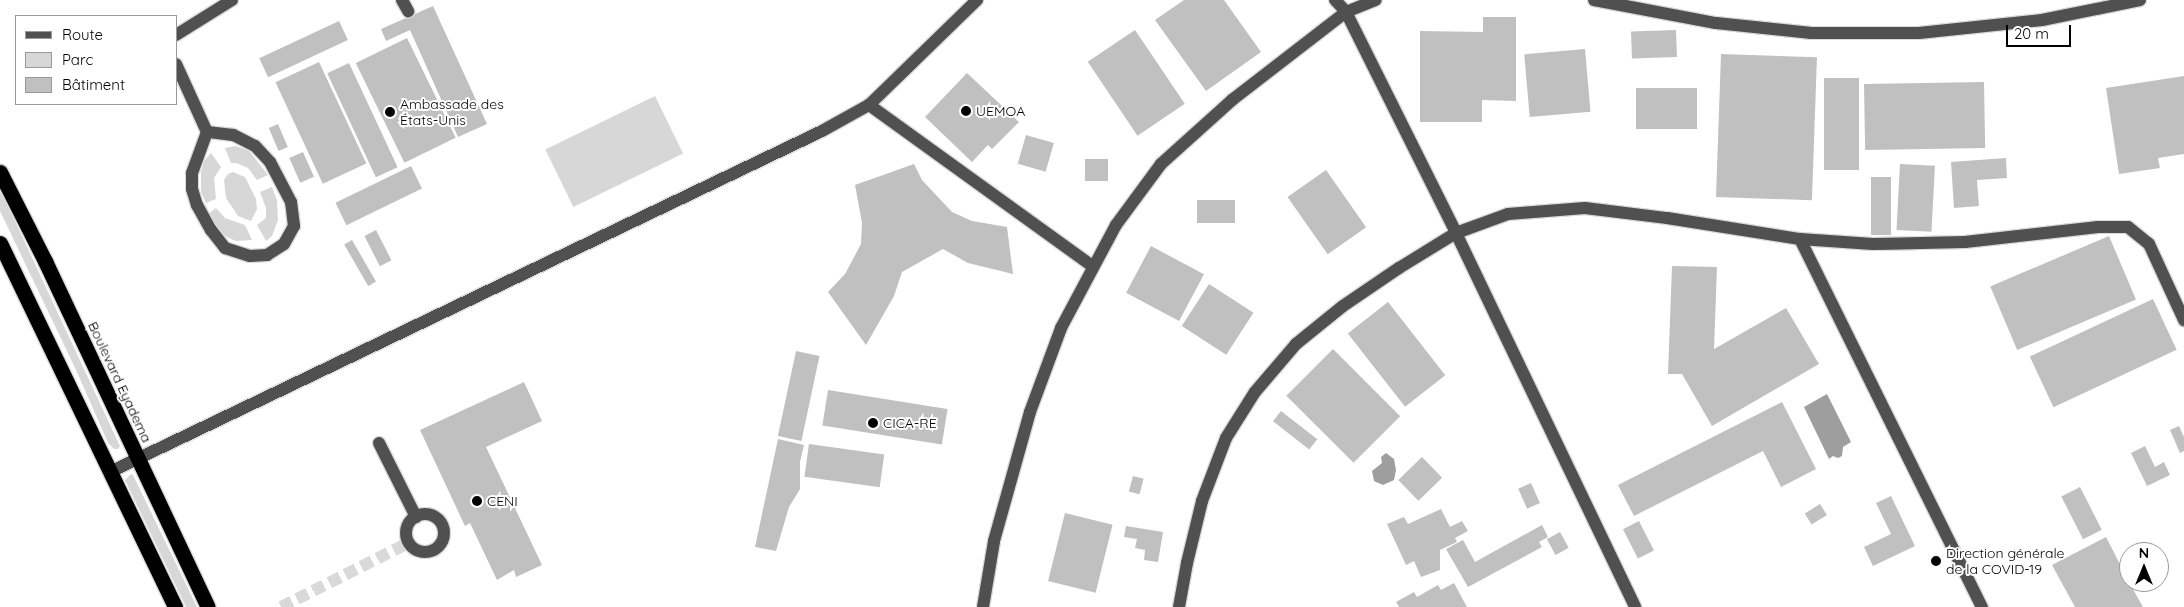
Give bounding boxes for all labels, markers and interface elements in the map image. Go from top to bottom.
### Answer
legend [15,15,178,105]
scale bar [2009,15,2074,47]
text: 20 m [2014,24,2049,43]
text: Route [62,25,103,44]
text: Parc [62,50,93,69]
text: Bâtiment [62,75,125,94]
place label: Ambassade des États-Unis [400,96,504,128]
place label: UEMOA [976,103,1025,119]
marker: UEMOA [960,105,972,117]
marker: Ambassade des États-Unis [384,106,396,118]
street label: Boulevard Eyadema [85,319,155,445]
place label: CICA-RE [883,415,937,431]
marker: CICA-RE [867,417,879,429]
place label: CENI [487,493,518,509]
marker: CENI [471,495,483,507]
north arrow [2119,542,2169,592]
text: N [2139,544,2149,562]
place label: Direction générale de la COVID-19 [1946,545,2064,578]
marker: Direction générale de la COVID-19 [1930,555,1942,567]

